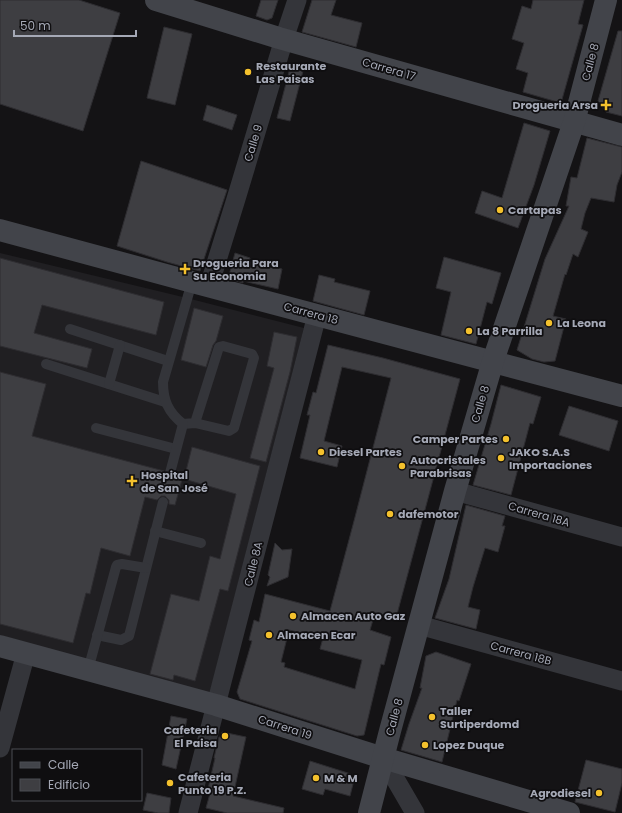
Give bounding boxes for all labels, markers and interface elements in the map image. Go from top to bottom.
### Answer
scale bar [14,12,136,38]
text: 50 m [20,17,51,34]
street label: Calle 8 [577,42,603,82]
street label: Carrera 17 [360,54,418,84]
place label: Restaurante Las Paisas [256,58,326,87]
marker: Restaurante Las Paisas [243,67,253,77]
place label: Drogueria Arsa [512,97,598,113]
marker: Drogueria Arsa [601,100,611,110]
street label: Calle 9 [240,122,266,164]
place label: Cartapas [508,202,562,218]
marker: Cartapas [495,205,505,215]
place label: Drogueria Para Su Economia [193,255,279,284]
marker: Drogueria Para Su Economia [180,264,190,274]
street label: Carrera 18 [282,298,340,328]
place label: La Leona [557,315,606,331]
marker: La Leona [544,318,554,328]
place label: La 8 Parrilla [477,323,542,339]
marker: La 8 Parrilla [464,326,474,336]
street label: Calle 8 [467,383,493,424]
place label: Camper Partes [413,431,498,447]
marker: Camper Partes [501,434,511,444]
place label: Diesel Partes [329,444,402,460]
place label: JAKO S.A.S Importaciones [509,444,592,473]
marker: Diesel Partes [316,447,326,457]
place label: Autocristales Parabrisas [410,452,486,481]
marker: JAKO S.A.S Importaciones [496,453,506,463]
marker: Autocristales Parabrisas [397,461,407,471]
place label: Hospital de San José [141,467,208,496]
marker: Hospital de San José [126,475,138,487]
street label: Carrera 18A [506,498,572,531]
place label: dafemotor [398,506,459,522]
marker: dafemotor [385,509,395,519]
street label: Calle 8A [240,539,266,588]
place label: Almacen Auto Gaz [301,608,406,624]
marker: Almacen Auto Gaz [288,611,298,621]
place label: Almacen Ecar [277,627,356,643]
marker: Almacen Ecar [264,630,274,640]
street label: Carrera 18B [489,637,554,669]
street label: Calle 8 [381,697,407,737]
place label: Taller Surtiperdomd [440,703,519,732]
street label: Carrera 19 [256,711,314,743]
marker: Taller Surtiperdomd [427,712,437,722]
place label: Cafeteria El Paisa [164,722,217,751]
marker: Cafeteria El Paisa [220,731,230,741]
place label: Lopez Duque [433,737,505,753]
marker: Lopez Duque [420,740,430,750]
legend [12,749,142,801]
text: Calle [48,756,79,773]
place label: Cafeteria Punto 19 P.Z. [178,769,246,798]
place label: M & M [324,770,358,786]
marker: M & M [311,773,321,783]
text: Edificio [48,776,90,793]
marker: Cafeteria Punto 19 P.Z. [165,778,175,788]
place label: Agrodiesel [530,785,591,801]
marker: Agrodiesel [594,788,604,798]

